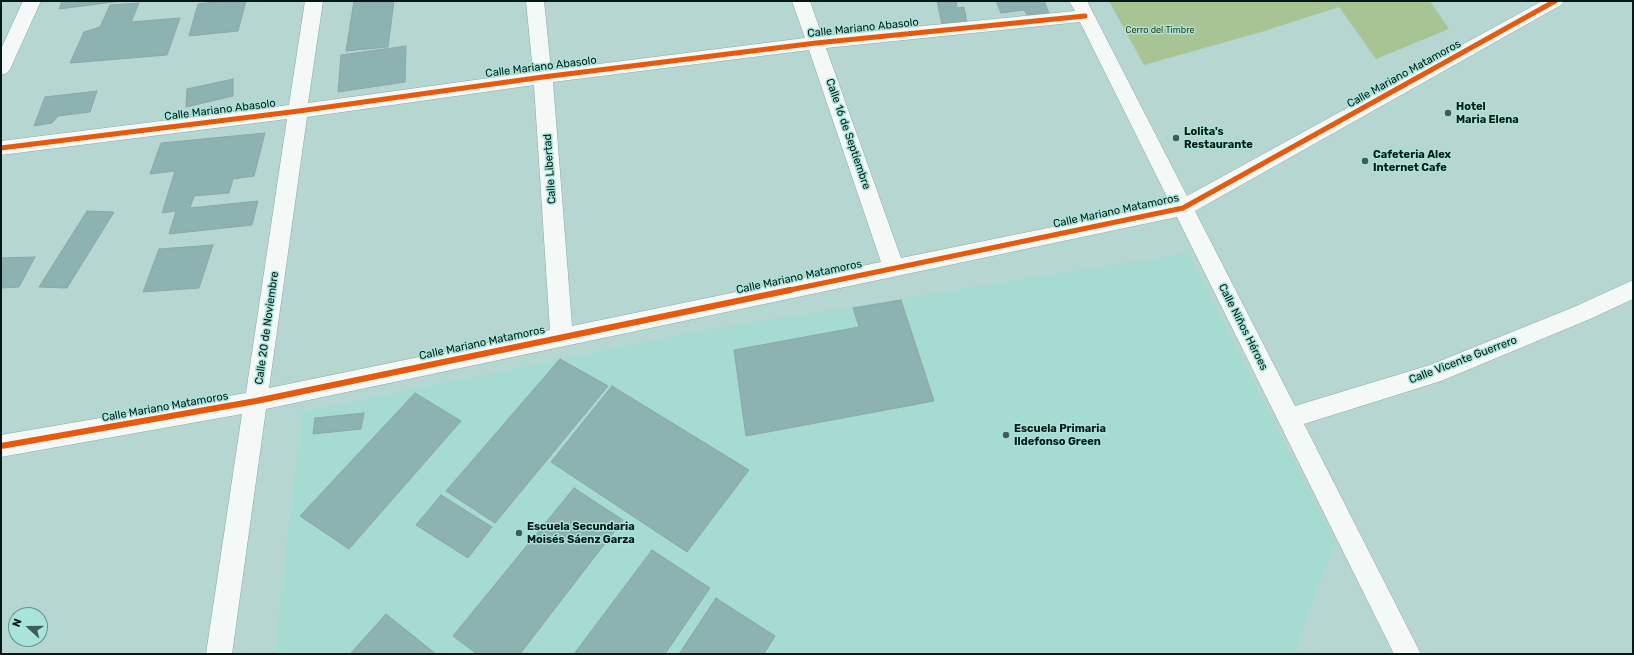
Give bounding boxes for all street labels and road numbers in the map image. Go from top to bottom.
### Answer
street label: Calle Mariano Abasolo [807,16,919,40]
street label: Calle Mariano Matamoros [1345,37,1463,111]
street label: Calle Mariano Abasolo [485,54,597,80]
street label: Calle 16 de Septiembre [823,77,873,191]
street label: Calle Mariano Abasolo [164,97,276,123]
street label: Calle Libertad [541,133,559,205]
street label: Calle Mariano Matamoros [1052,191,1180,231]
street label: Calle Mariano Matamoros [735,257,863,297]
street label: Calle 20 de Noviembre [253,270,281,386]
street label: Calle Niños Héroes [1215,282,1271,372]
street label: Calle Mariano Matamoros [418,323,546,363]
street label: Calle Vicente Guerrero [1407,333,1519,387]
street label: Calle Mariano Matamoros [101,389,229,425]

